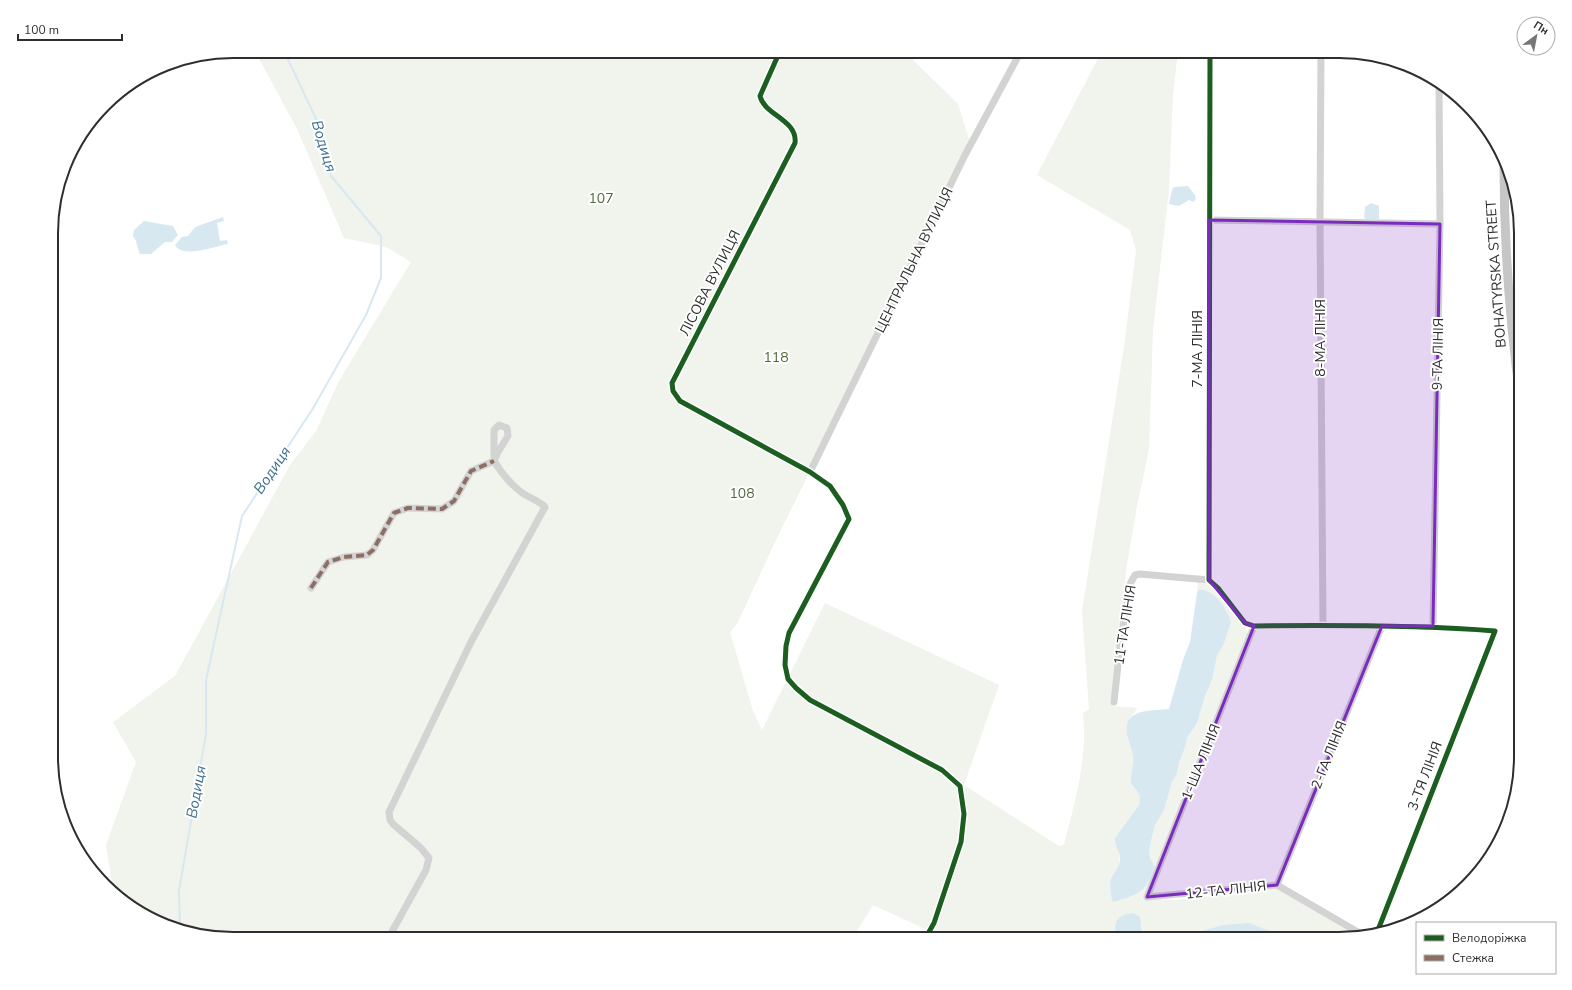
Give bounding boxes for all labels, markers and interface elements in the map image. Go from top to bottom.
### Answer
scale bar [18,16,122,42]
north arrow [1516,16,1556,56]
text: Пн [1531,18,1551,38]
text: 100 m [24,22,59,38]
water label: Водиця [307,118,341,174]
street label: ЦЕНТРАЛЬНА ВУЛИЦЯ [870,184,958,336]
park label: 107 [588,189,614,208]
street label: BOHATYRSKA STREET [1481,199,1511,348]
street label: ЛІСОВА ВУЛИЦЯ [675,227,745,339]
street label: 8-МА ЛІНІЯ [1311,299,1330,377]
street label: 7-МА ЛІНІЯ [1188,310,1207,388]
street label: 9-ТА ЛІНІЯ [1428,318,1448,390]
park label: 118 [763,348,789,367]
water label: Водиця [249,442,295,498]
park label: 108 [729,484,755,503]
street label: 11-ТА ЛІНІЯ [1109,584,1141,666]
street label: 2-ГА ЛІНІЯ [1307,718,1351,792]
street label: 1-ША ЛІНІЯ [1177,721,1225,803]
street label: 3-ТЯ ЛІНІЯ [1403,739,1447,813]
water label: Водиця [182,764,210,820]
street label: 12-ТА ЛІНІЯ [1185,876,1267,904]
legend [1416,922,1556,974]
text: Велодоріжка [1452,930,1526,946]
text: Стежка [1452,950,1494,966]

